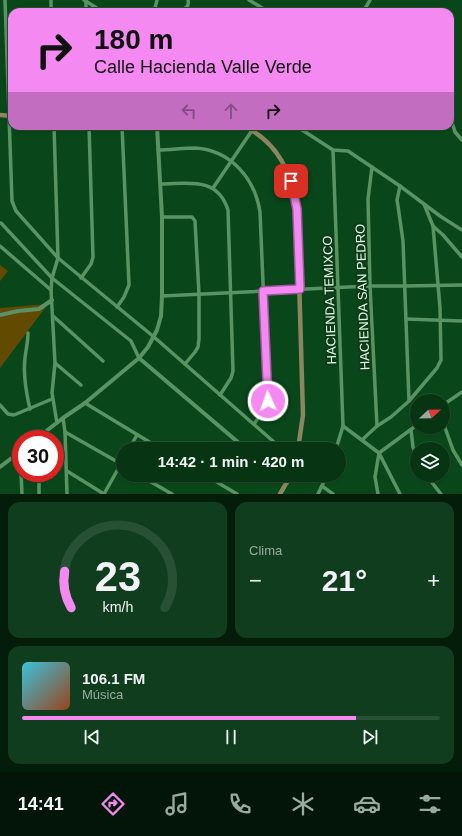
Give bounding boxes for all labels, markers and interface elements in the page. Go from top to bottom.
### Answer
icon: right [28,24,80,76]
text: 180 m [94,24,173,55]
text: Calle Hacienda Valle Verde [94,57,312,77]
icon: left [178,100,200,122]
icon: ahead [220,100,242,122]
icon: right [262,100,284,122]
pin [274,164,308,198]
icon: arrive [280,170,302,192]
street label: HACIENDA SAN PEDRO [352,223,373,371]
street label: HACIENDA TEMIXCO [320,235,339,365]
position arrow [247,380,289,422]
north arrow [410,394,450,434]
map controls [410,394,450,482]
speed limit sign: 30 [12,430,64,482]
button: layers [410,442,450,482]
text: 14:42 · 1 min · 420 m [158,453,304,470]
text: Clima [249,543,282,558]
text: 23 [94,553,141,600]
text: 21° [322,564,367,597]
text: − [249,568,262,593]
text: + [427,568,440,593]
text: km/h [102,599,133,615]
text: 106.1 FM [82,670,145,687]
text: Música [82,687,123,702]
icon: previous [81,726,103,748]
icon: pause [220,726,242,748]
icon: next [359,726,381,748]
icon: directions [99,790,127,818]
icon: music [163,790,191,818]
icon: phone [226,790,254,818]
icon: climate [289,790,317,818]
icon: car [353,790,381,818]
icon: filters [416,790,444,818]
text: 14:41 [18,794,64,814]

